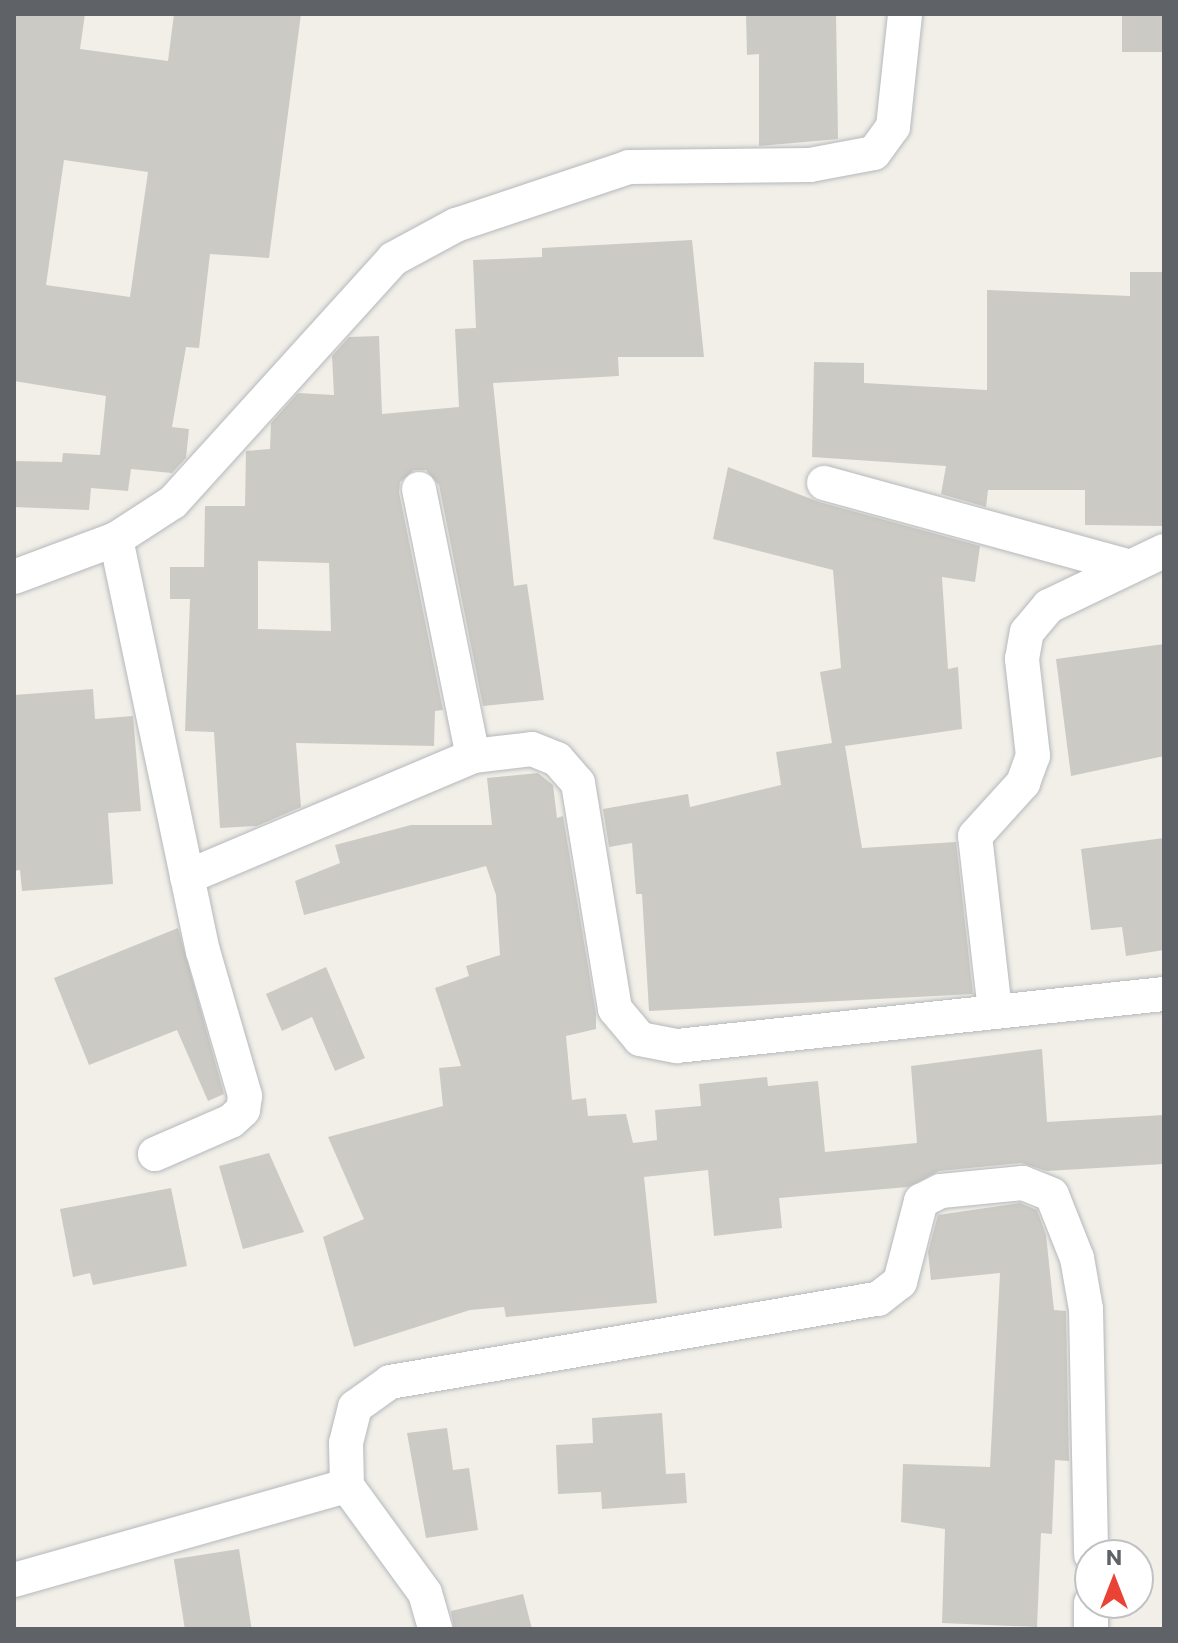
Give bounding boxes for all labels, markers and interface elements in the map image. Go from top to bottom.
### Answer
north arrow [1074,1539,1154,1619]
text: N [1106,1543,1122,1570]

